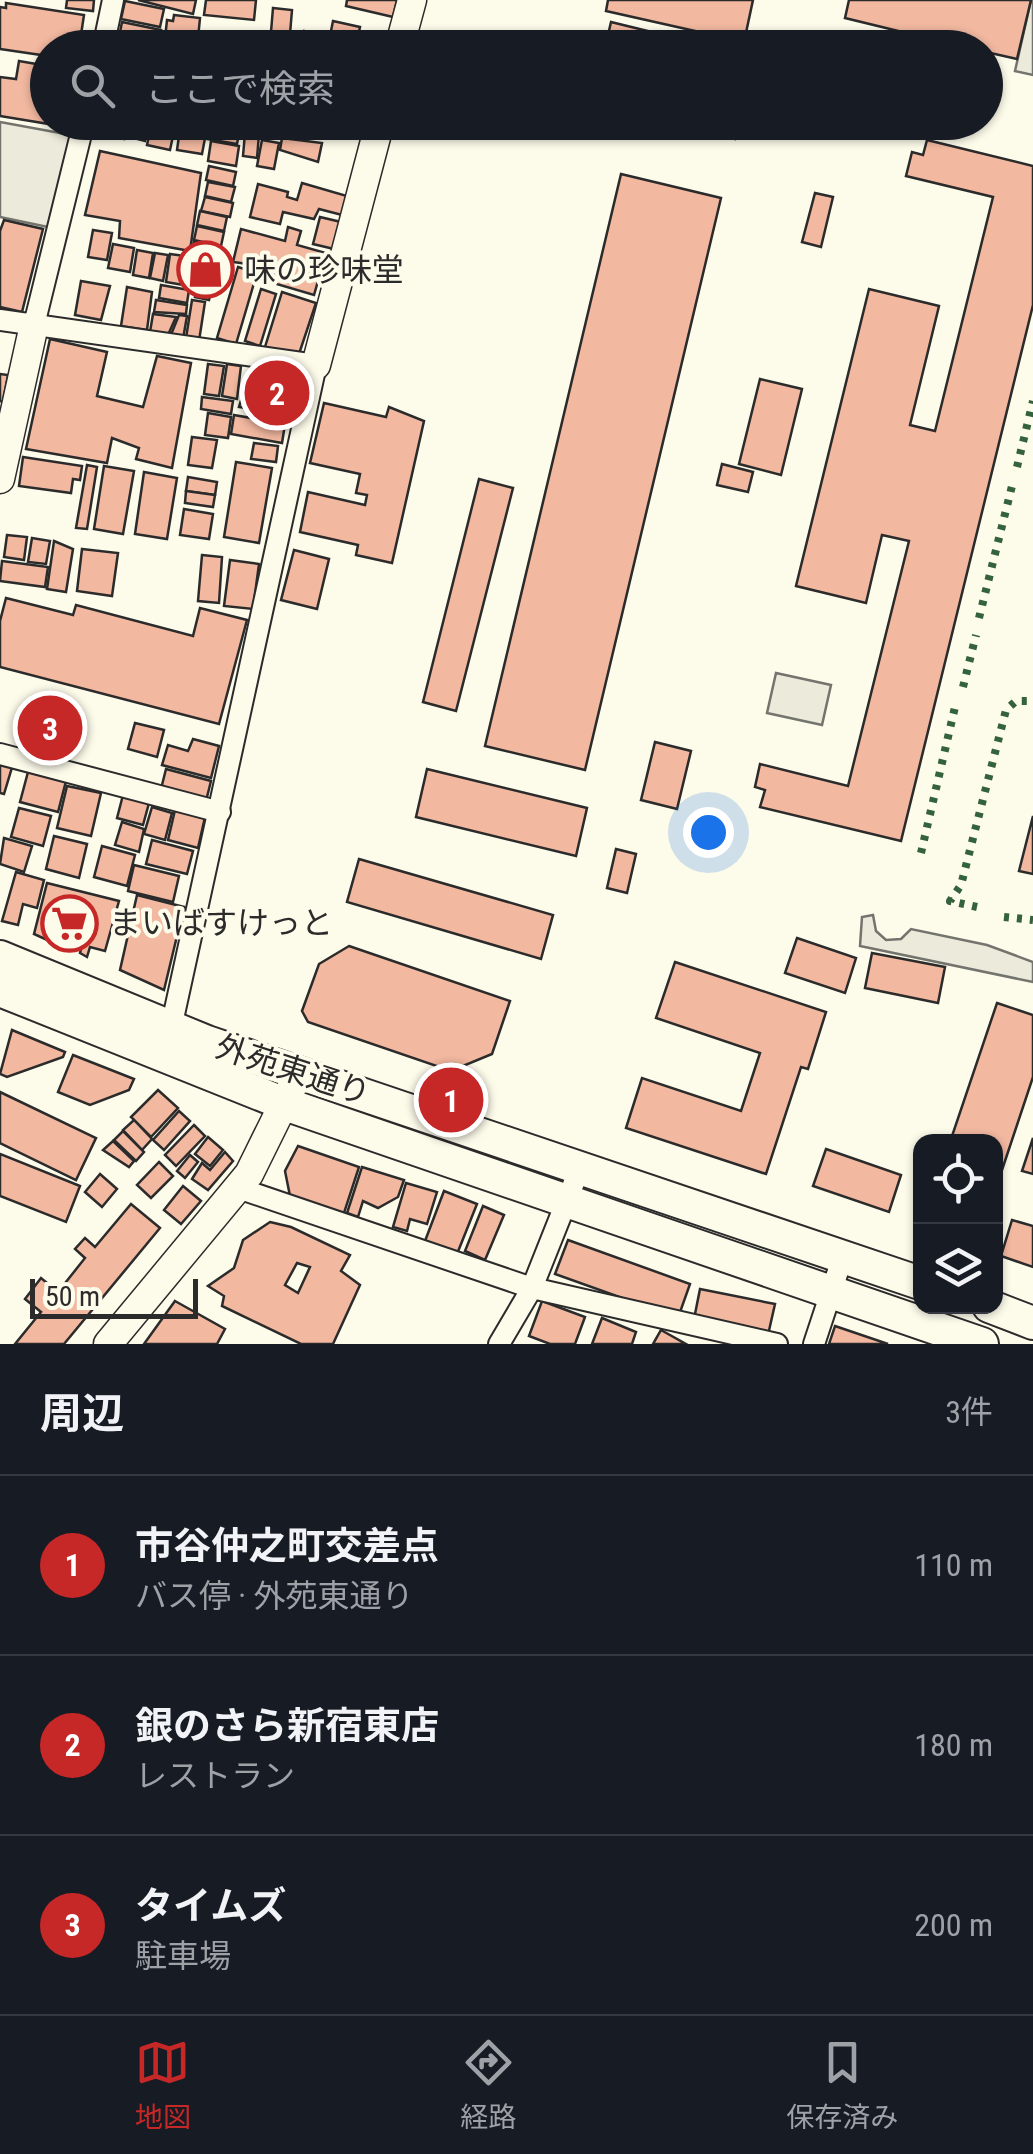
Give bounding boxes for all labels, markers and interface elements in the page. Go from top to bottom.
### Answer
search box [30,30,1003,140]
icon: search [65,58,120,113]
text: ここで検索 [145,67,335,111]
shop icon: 味の珍味堂 [175,240,235,300]
place label: 味の珍味堂 [244,251,404,289]
pin: 2 [244,356,310,430]
pin: 3 [18,690,82,766]
your location [683,807,734,858]
supermarket icon: まいばすけっと [40,893,100,953]
place label: まいばすけっと [109,904,333,942]
street label: 外苑東通り [211,1027,375,1113]
pin: 1 [418,1062,484,1138]
map controls [913,1134,1003,1314]
button: locate [913,1134,1003,1224]
button: layers [913,1224,1003,1314]
scale bar [30,1274,198,1318]
text: 50 m [45,1280,100,1313]
text: 周辺 [40,1389,124,1438]
text: 3件 [945,1393,993,1431]
text: 市谷仲之町交差点 [135,1524,439,1568]
text: 1 [64,1546,81,1584]
text: 110 m [914,1546,993,1584]
text: バス停 · 外苑東通り [135,1577,414,1615]
text: 銀のさら新宿東店 [135,1704,439,1748]
text: 2 [64,1726,81,1764]
text: 180 m [914,1726,993,1764]
text: レストラン [135,1757,295,1795]
text: タイムズ [135,1884,286,1928]
text: 3 [64,1906,81,1944]
text: 200 m [914,1906,993,1944]
text: 駐車場 [135,1937,231,1975]
tab: 地図 [135,2035,191,2135]
tab: 経路 [460,2035,516,2135]
tab: 保存済み [786,2035,898,2135]

